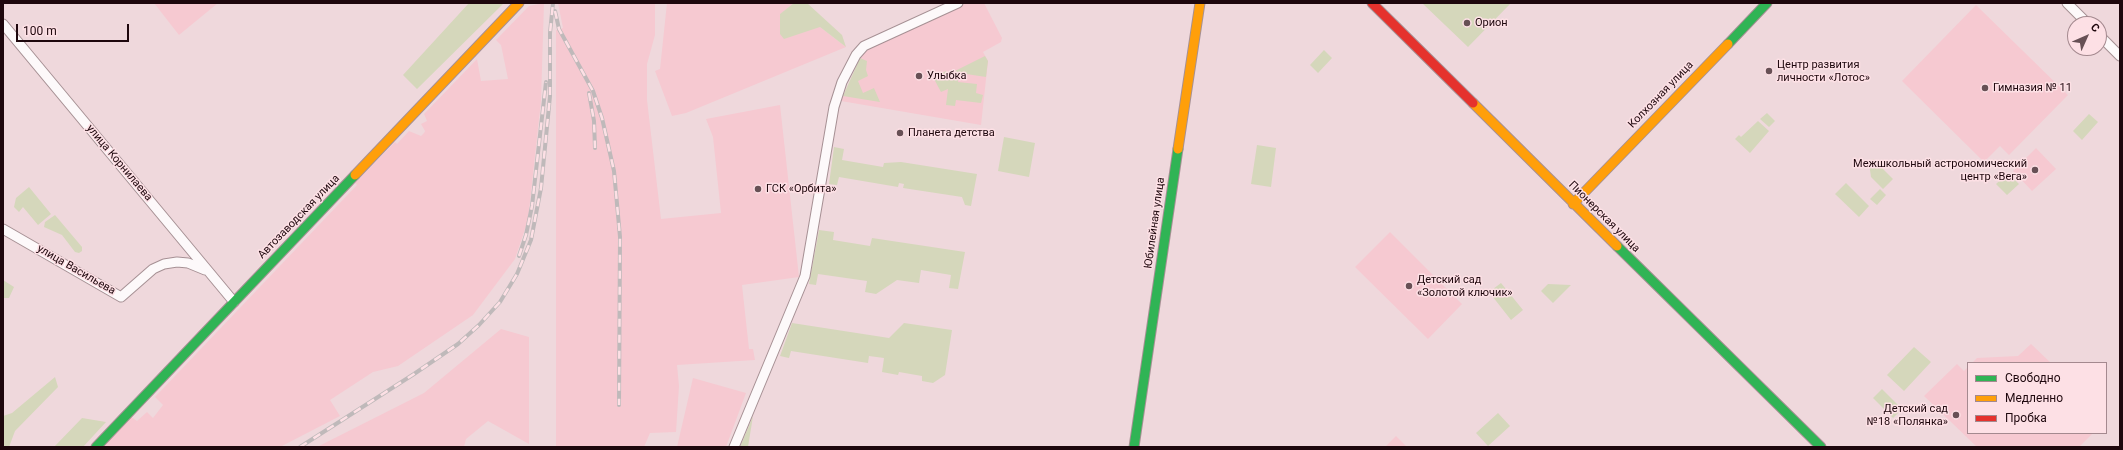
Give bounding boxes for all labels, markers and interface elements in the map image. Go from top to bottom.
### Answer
scale bar [18,16,131,42]
place label: Орион [1475,16,1508,30]
north arrow [2067,16,2107,56]
marker: Орион [1462,18,1472,28]
text: С [2088,21,2102,35]
text: 100 m [23,24,57,38]
place label: Центр развития личности «Лотос» [1777,58,1870,84]
street label: Колхозная улица [1626,59,1696,131]
marker: Центр развития личности «Лотос» [1764,66,1774,76]
place label: Улыбка [927,69,966,83]
marker: Улыбка [914,71,924,81]
place label: Гимназия № 11 [1993,81,2072,95]
marker: Гимназия № 11 [1980,83,1990,93]
street label: улица Корнилаева [83,122,155,204]
place label: Планета детства [908,126,995,140]
marker: Планета детства [895,128,905,138]
place label: Межшкольный астрономический центр «Вега» [1853,157,2027,183]
marker: Межшкольный астрономический центр «Вега» [2030,165,2040,175]
street label: Автозаводская улица [255,172,343,262]
street label: Юбилейная улица [1142,177,1168,269]
street label: Пионерская улица [1566,179,1642,255]
place label: ГСК «Орбита» [766,182,836,196]
marker: ГСК «Орбита» [753,184,763,194]
street label: улица Васильева [34,242,118,298]
place label: Детский сад «Золотой ключик» [1417,273,1513,299]
marker: Детский сад «Золотой ключик» [1404,281,1414,291]
legend [1967,362,2107,434]
text: Свободно [2005,371,2061,385]
text: Медленно [2005,391,2063,405]
place label: Детский сад №18 «Полянка» [1867,402,1948,428]
marker: Детский сад №18 «Полянка» [1951,410,1961,420]
text: Пробка [2005,411,2047,425]

